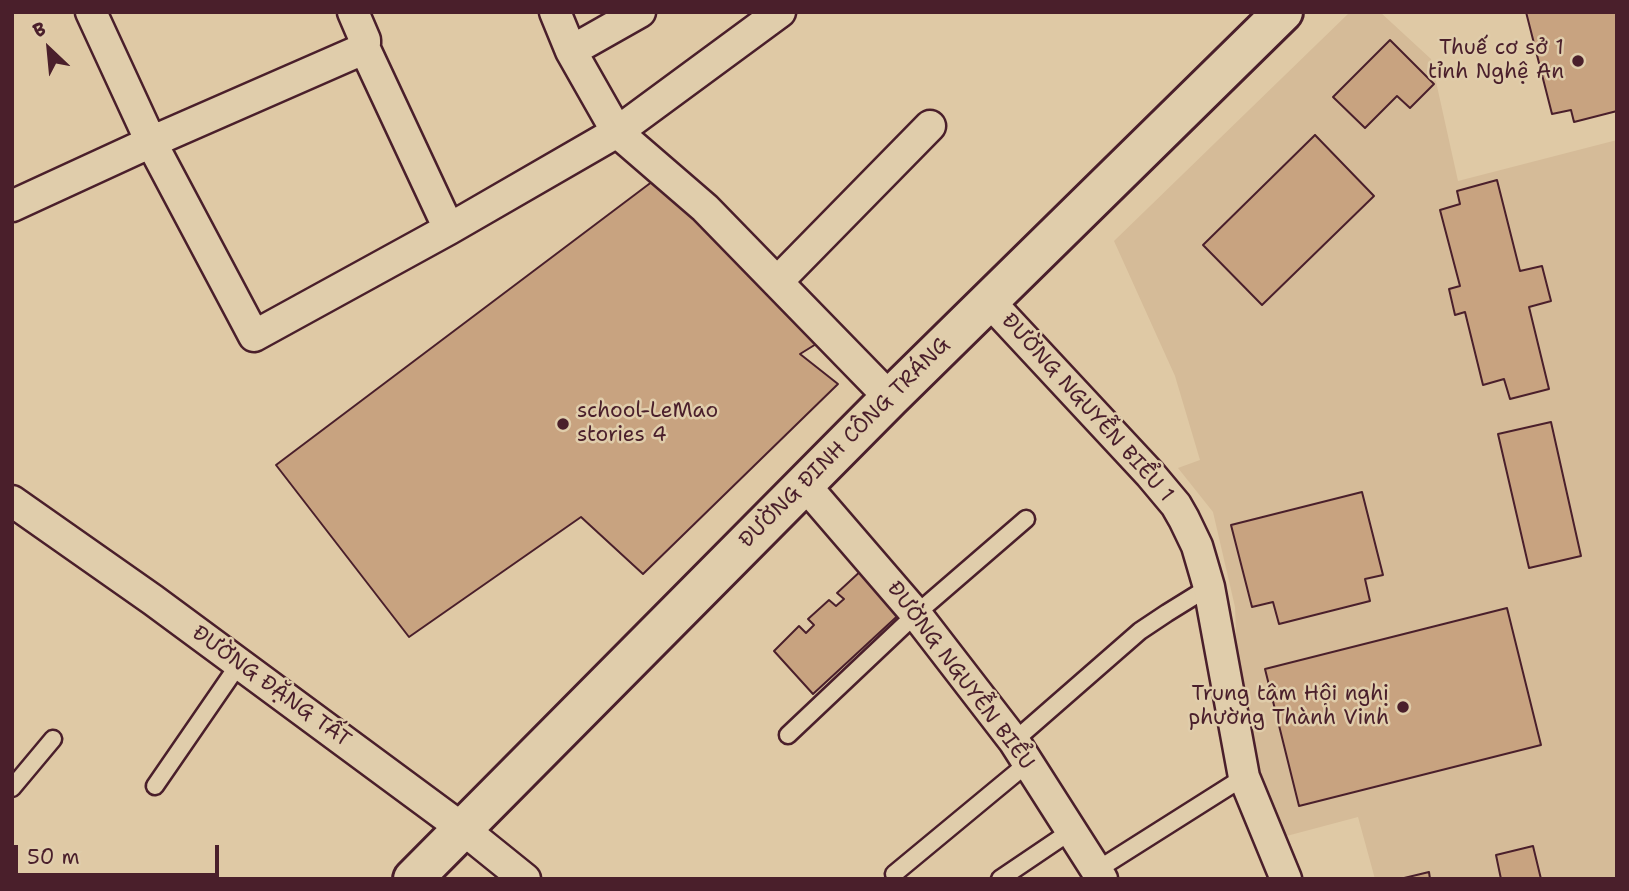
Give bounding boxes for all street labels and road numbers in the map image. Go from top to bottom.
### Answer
street label: ĐƯỜNG NGUYỄN BIỂU 1 [996,309,1178,507]
street label: ĐƯỜNG ĐINH CÔNG TRÁNG [735,333,955,553]
street label: ĐƯỜNG NGUYỄN BIỂU [881,577,1039,775]
street label: ĐƯỜNG ĐẶNG TẤT [187,621,355,753]

